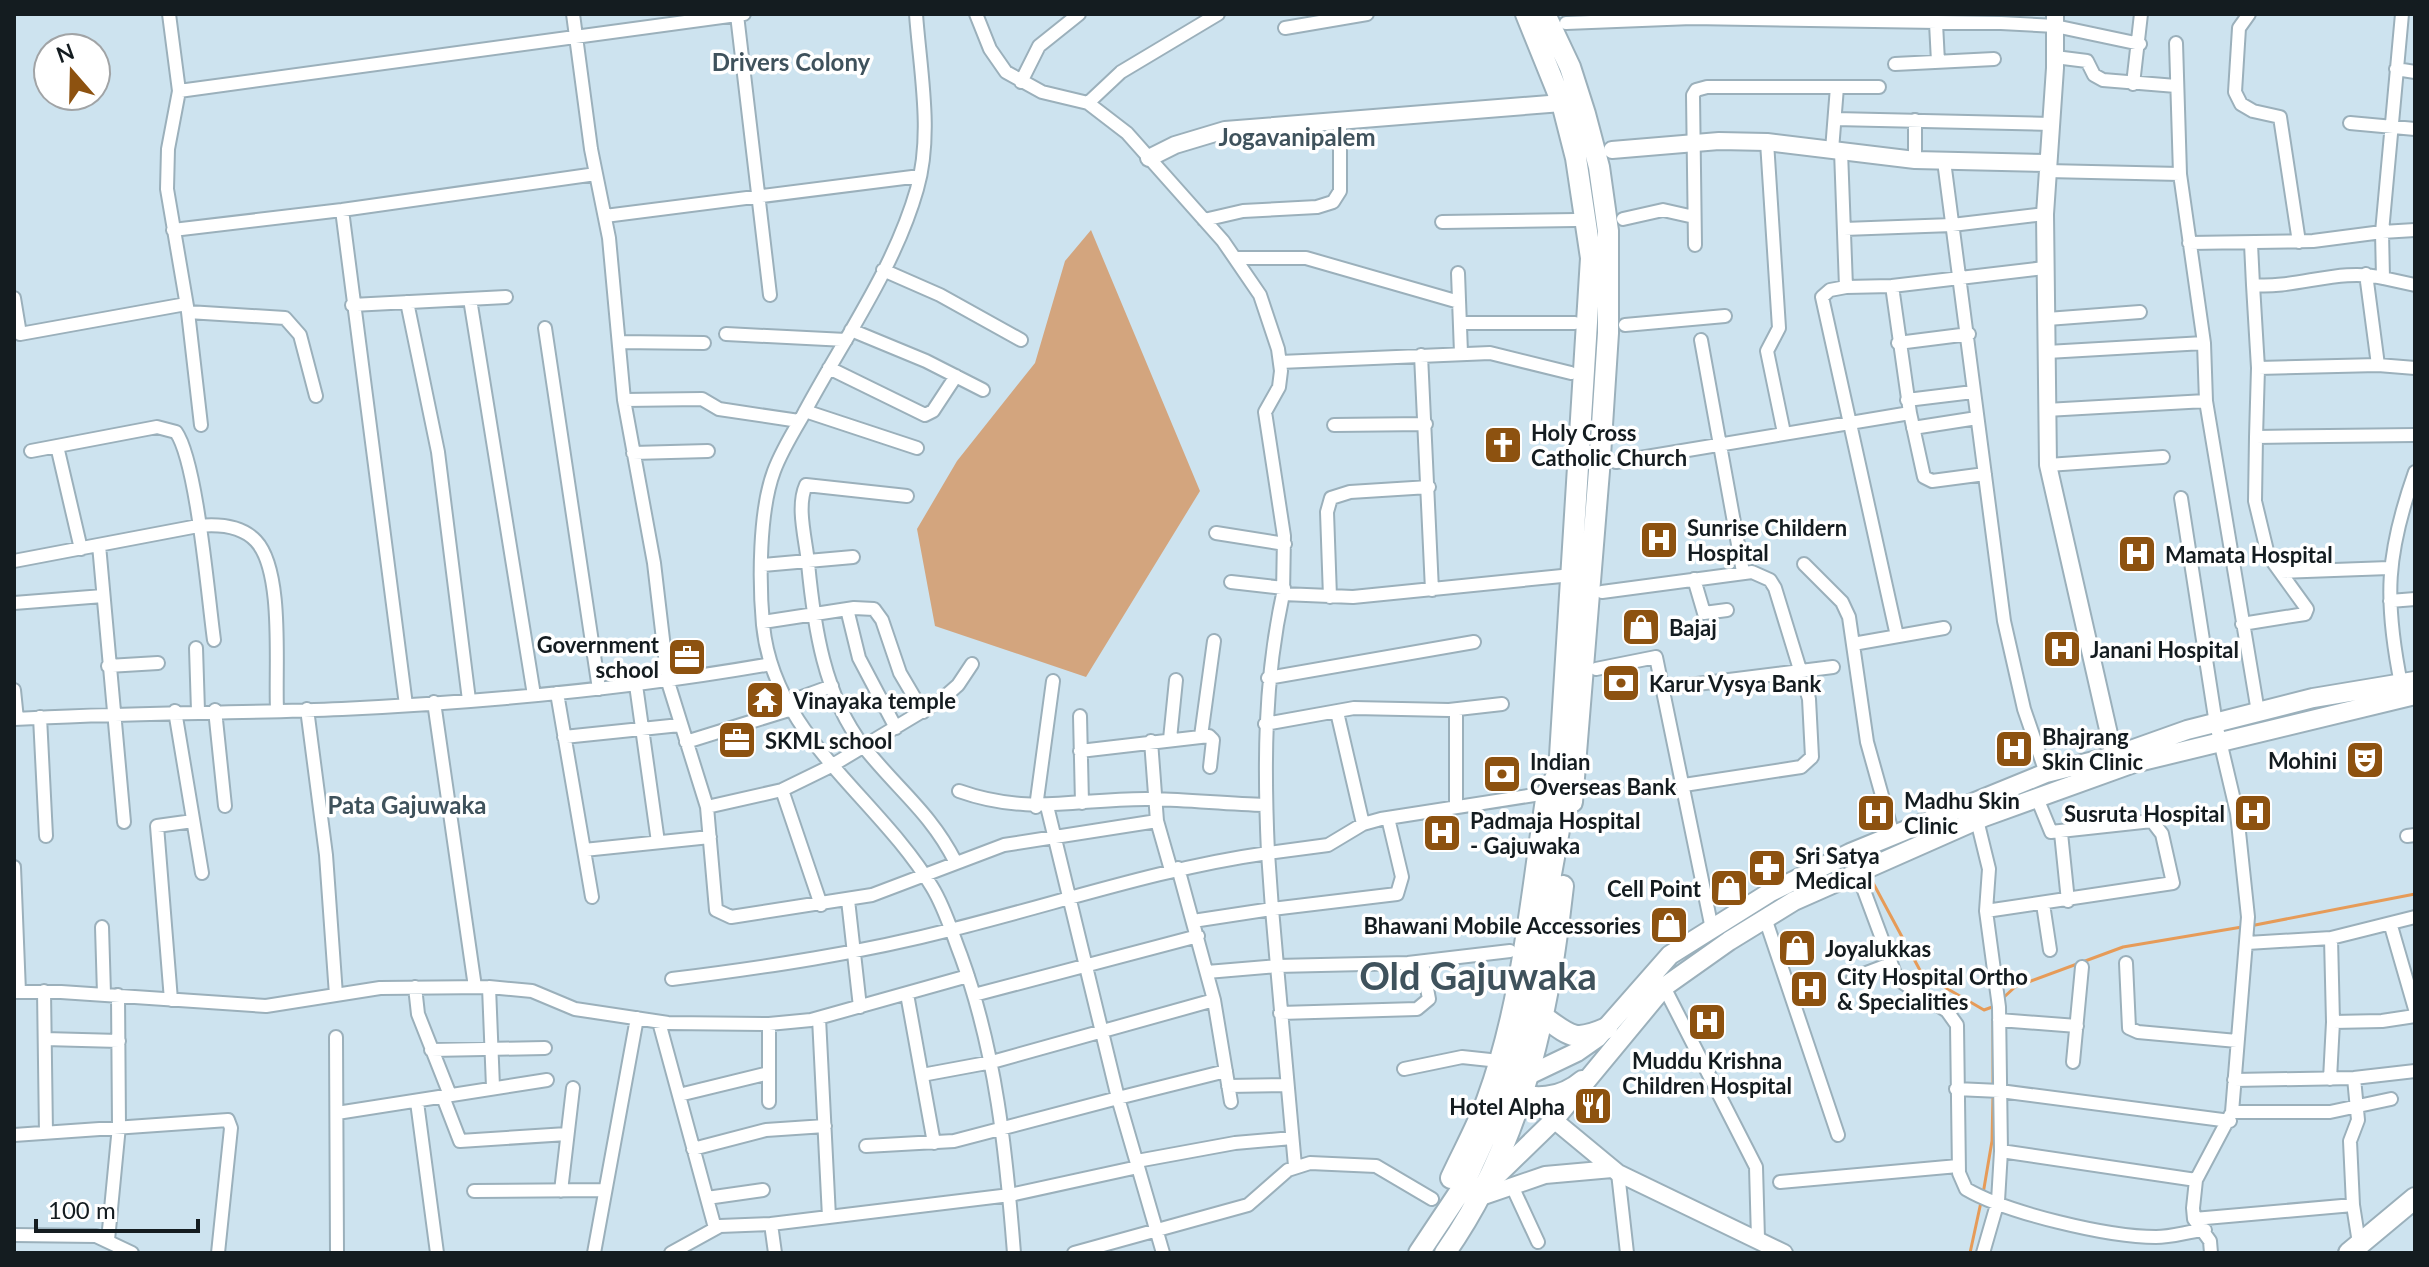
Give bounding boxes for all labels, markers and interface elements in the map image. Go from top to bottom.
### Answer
north arrow [32,32,112,112]
text: N [52,37,78,68]
district label: Drivers Colony [712,47,871,76]
district label: Jogavanipalem [1218,122,1376,151]
place label: Holy Cross Catholic Church [1531,419,1687,471]
church icon: Holy Cross Catholic Church [1482,424,1524,466]
place label: Sunrise Childern Hospital [1687,514,1847,566]
hospital icon: Sunrise Childern Hospital [1638,519,1680,561]
hospital icon: Mamata Hospital [2116,533,2158,575]
place label: Mamata Hospital [2165,541,2333,568]
shop icon: Bajaj [1620,606,1662,648]
place label: Bajaj [1669,614,1717,641]
hospital icon: Janani Hospital [2041,628,2083,670]
place label: Government school [537,631,660,683]
office icon: Government school [666,636,708,678]
place label: Janani Hospital [2090,636,2239,663]
bank icon: Karur Vysya Bank [1600,662,1642,704]
place label: Karur Vysya Bank [1649,670,1821,697]
temple icon: Vinayaka temple [744,679,786,721]
place label: Vinayaka temple [792,687,956,714]
office icon: SKML school [716,719,758,761]
place label: Bhajrang Skin Clinic [2042,723,2144,775]
place label: SKML school [765,727,892,754]
hospital icon: Bhajrang Skin Clinic [1993,728,2035,770]
theatre icon: Mohini [2344,739,2386,781]
place label: Mohini [2268,747,2337,774]
place label: Indian Overseas Bank [1530,748,1676,800]
bank icon: Indian Overseas Bank [1481,753,1523,795]
place label: Madhu Skin Clinic [1904,787,2020,839]
district label: Pata Gajuwaka [328,790,486,819]
hospital icon: Madhu Skin Clinic [1855,792,1897,834]
hospital icon: Susruta Hospital [2232,792,2274,834]
place label: Susruta Hospital [2064,800,2225,827]
place label: Padmaja Hospital - Gajuwaka [1470,807,1640,859]
hospital icon: Padmaja Hospital - Gajuwaka [1421,812,1463,854]
place label: Sri Satya Medical [1795,842,1880,894]
pharmacy icon: Sri Satya Medical [1746,847,1788,889]
shop icon: Cell Point [1708,867,1750,909]
place label: Cell Point [1607,875,1702,902]
shop icon: Bhawani Mobile Accessories [1648,904,1690,946]
place label: Bhawani Mobile Accessories [1363,912,1641,939]
shop icon: Joyalukkas [1776,927,1818,969]
place label: Joyalukkas [1825,935,1931,962]
district label: Old Gajuwaka [1359,952,1597,998]
place label: City Hospital Ortho & Specialities [1837,963,2028,1015]
hospital icon: City Hospital Ortho & Specialities [1788,968,1830,1010]
hospital icon: Muddu Krishna Children Hospital [1686,1001,1728,1043]
place label: Muddu Krishna Children Hospital [1622,1047,1792,1099]
restaurant icon: Hotel Alpha [1572,1085,1614,1127]
place label: Hotel Alpha [1449,1093,1565,1120]
scale bar [36,1183,198,1233]
text: 100 m [48,1195,116,1224]

